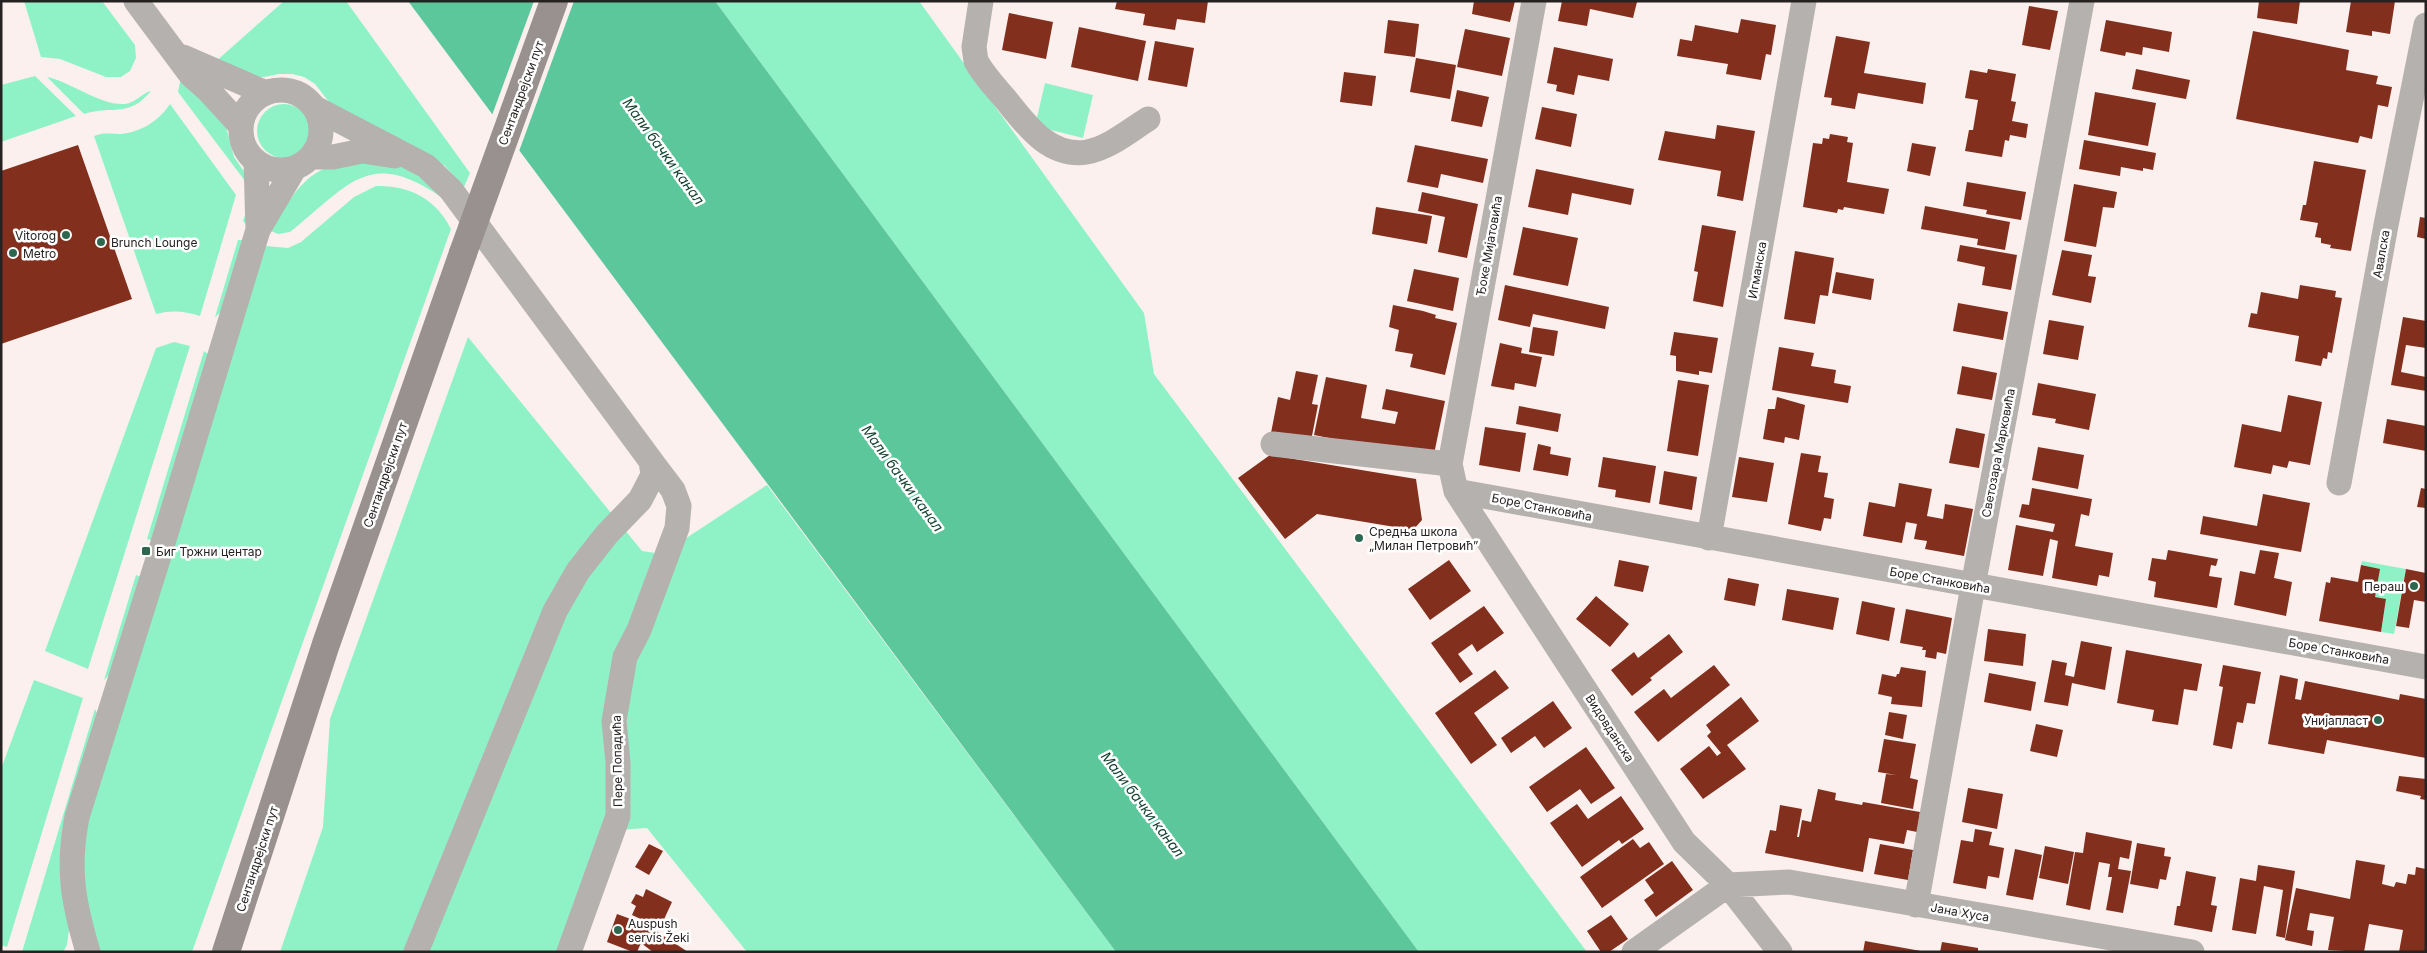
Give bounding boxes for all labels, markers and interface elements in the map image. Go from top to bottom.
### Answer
street label: Сентандрејски пут [495,38,547,147]
water label: Мали бачки канал [620,94,708,208]
street label: Ђоке Мијатовића [1473,195,1505,297]
place label: Vitorog [15,228,56,243]
marker: Vitorog [60,229,72,241]
street label: Авалска [2369,229,2393,279]
place label: Brunch Lounge [111,235,197,250]
marker: Brunch Lounge [95,236,107,248]
street label: Игманска [1745,240,1769,300]
place label: Metro [23,246,56,261]
marker: Metro [7,247,19,259]
street label: Светозара Марковића [1978,387,2018,519]
street label: Сентандрејски пут [360,420,410,530]
water label: Мали бачки канал [859,421,947,535]
street label: Боре Станковића [1491,490,1593,524]
place label: Средња школа „Милан Петровић” [1369,524,1478,553]
marker: Средња школа „Милан Петровић” [1353,532,1365,544]
place label: Биг Тржни центар [156,544,262,559]
marker: Биг Тржни центар [140,545,152,557]
street label: Боре Станковића [1888,564,1992,596]
place label: Пераш [2364,579,2404,594]
marker: Пераш [2408,580,2420,592]
street label: Боре Станковића [2287,635,2391,667]
street label: Видовданска [1582,691,1638,765]
place label: Унијапласт [2304,713,2368,728]
marker: Унијапласт [2372,714,2384,726]
street label: Пере Попадића [609,715,625,807]
water label: Мали бачки канал [1098,748,1188,860]
street label: Сентандрејски пут [233,804,281,914]
street label: Јана Хуса [1930,899,1990,925]
place label: Auspush servis Žeki [628,916,690,945]
marker: Auspush servis Žeki [612,924,624,936]

